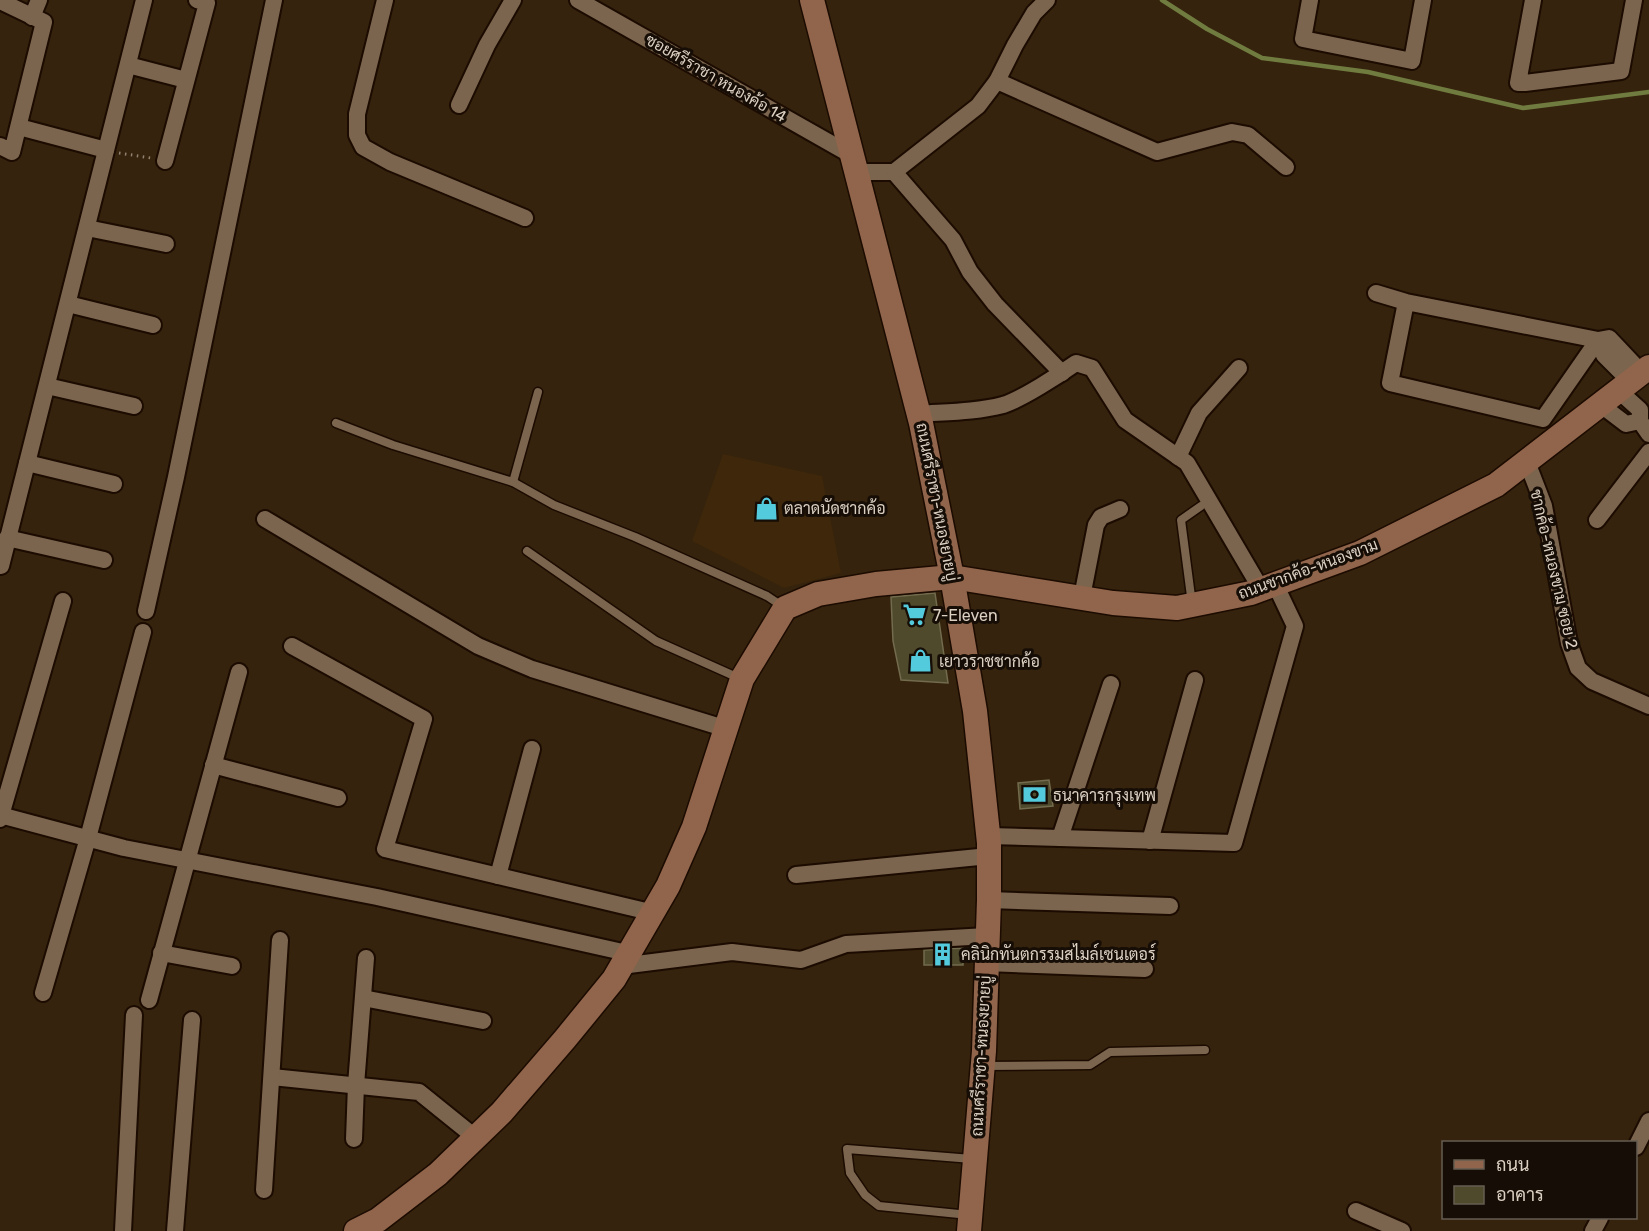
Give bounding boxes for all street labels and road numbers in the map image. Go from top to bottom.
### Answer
street label: ซอยศรีราชา หนองค้อ 14 [642,28,791,126]
street label: ถนนศรีราชา-หนองยายบู่ [910,421,964,583]
street label: ชากค้อ-หนองขาม ซอย 2 [1526,487,1583,651]
street label: ถนนชากค้อ-หนองขาม [1235,534,1380,603]
street label: ถนนศรีราชา-หนองยายบู่ [965,975,997,1137]

